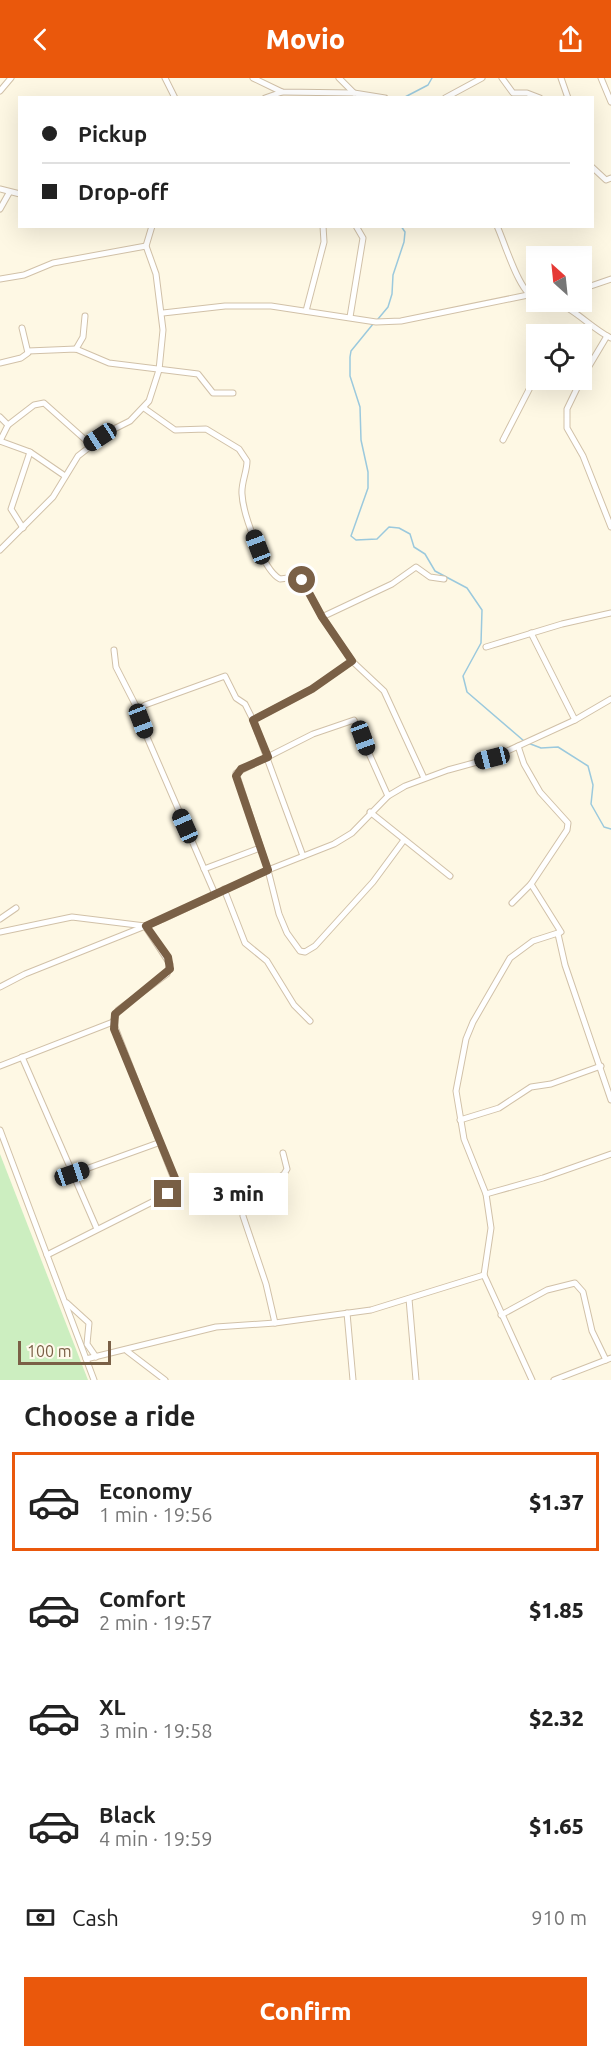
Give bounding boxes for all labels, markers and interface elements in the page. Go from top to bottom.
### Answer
icon: back [24,23,57,56]
icon: share [554,23,587,56]
text: Movio [266,24,345,54]
text: Pickup [78,121,147,146]
text: Drop-off [78,179,168,204]
north arrow [526,246,592,312]
map controls [526,246,592,390]
button: locate [526,324,592,390]
car [80,420,120,454]
car [243,527,273,567]
route start [288,566,315,593]
car [126,701,156,741]
car [348,718,378,758]
car [472,745,512,771]
car [169,806,201,846]
car [52,1160,92,1188]
callout: 3 min [189,1173,288,1215]
route end [154,1180,181,1207]
text: 3 min [213,1182,264,1205]
scale bar [18,1338,111,1366]
text: 100 m [27,1342,72,1360]
text: Choose a ride [24,1401,196,1431]
icon: car [27,1475,81,1529]
text: Economy [99,1478,192,1503]
text: $1.37 [529,1489,584,1514]
text: 1 min · 19:56 [99,1503,213,1526]
icon: car [27,1583,81,1637]
text: Comfort [99,1586,186,1611]
text: $1.85 [529,1597,584,1622]
text: 2 min · 19:57 [99,1611,213,1634]
icon: car [27,1691,81,1745]
text: XL [99,1694,126,1719]
text: $2.32 [529,1705,584,1730]
text: 3 min · 19:58 [99,1719,213,1742]
icon: car [27,1799,81,1853]
text: Black [99,1802,156,1827]
text: $1.65 [529,1813,584,1838]
text: 4 min · 19:59 [99,1827,213,1850]
icon: cash [24,1901,57,1934]
text: Cash [72,1905,119,1930]
text: 910 m [531,1906,587,1929]
button: Confirm [24,1977,587,2046]

